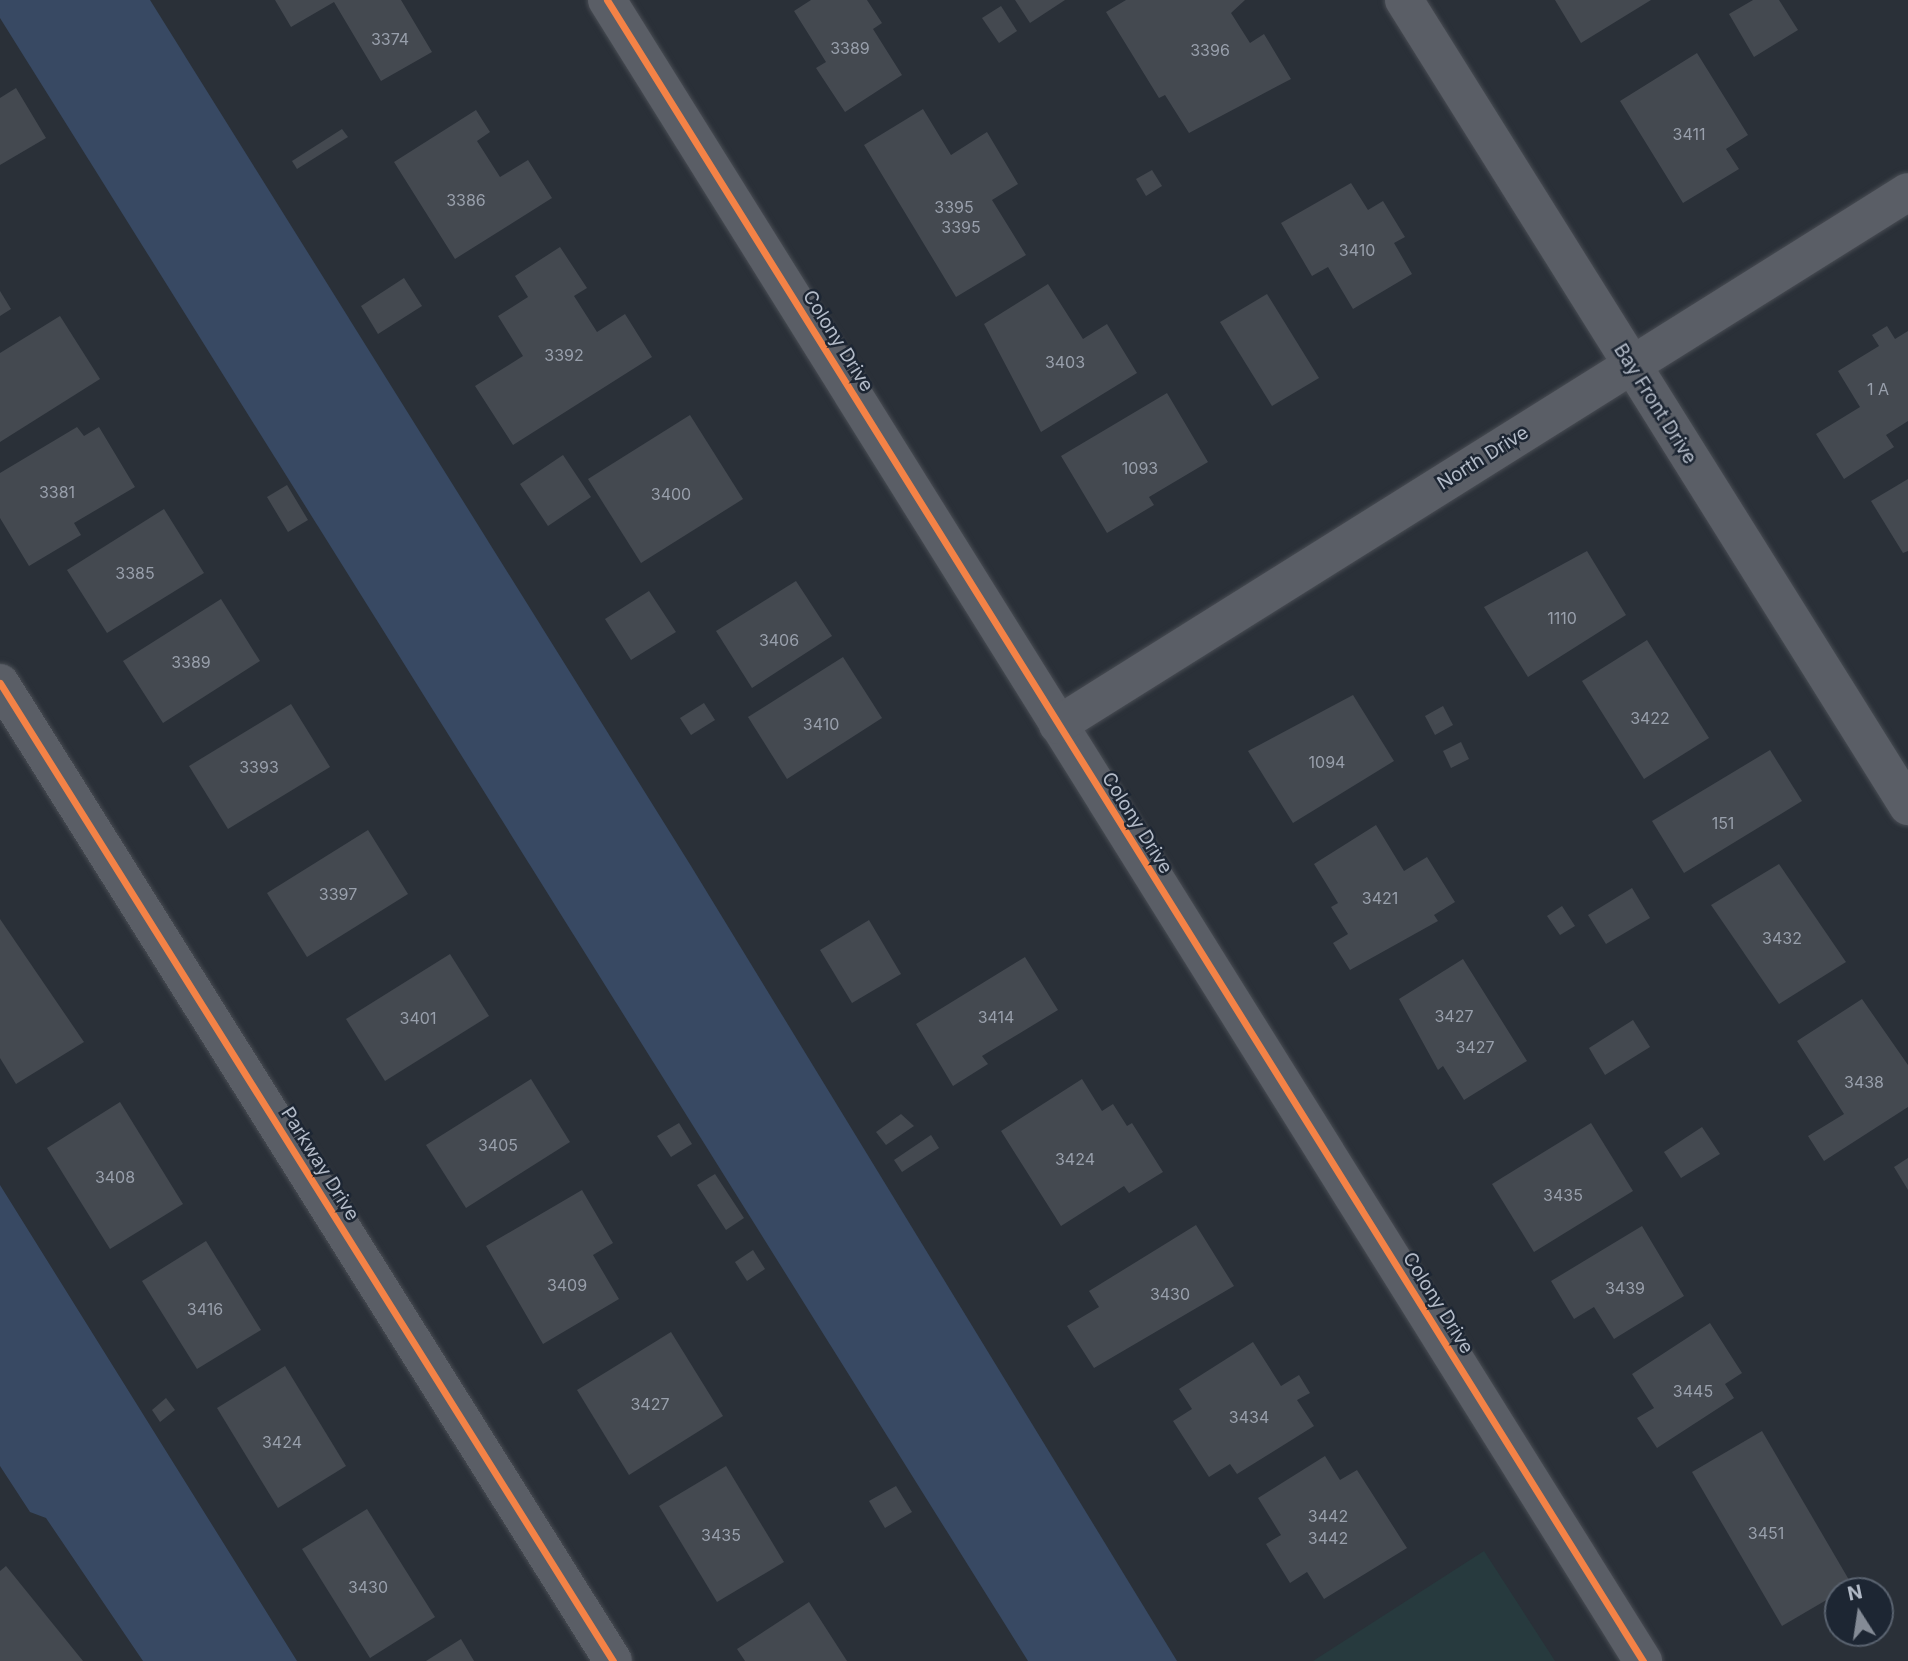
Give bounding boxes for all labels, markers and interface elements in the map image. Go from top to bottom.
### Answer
house number: 3374 [371,29,409,49]
house number: 3389 [830,38,870,58]
house number: 3396 [1190,40,1230,60]
house number: 3411 [1673,124,1705,144]
house number: 3386 [446,190,486,210]
house number: 3395 [934,197,974,217]
house number: 3395 [941,217,981,237]
house number: 3410 [1339,240,1375,260]
street label: Colony Drive [798,286,878,396]
street label: Bay Front Drive [1609,340,1701,468]
house number: 3392 [544,345,584,365]
house number: 3403 [1045,352,1085,372]
house number: 1 A [1867,379,1889,399]
street label: North Drive [1433,421,1533,495]
house number: 1093 [1122,458,1158,478]
house number: 3381 [39,482,75,502]
house number: 3400 [651,484,691,504]
house number: 3385 [115,563,155,583]
house number: 1110 [1547,608,1577,628]
house number: 3406 [759,630,799,650]
house number: 3389 [171,652,211,672]
house number: 3422 [1630,708,1670,728]
house number: 3410 [803,714,839,734]
house number: 1094 [1309,752,1345,772]
house number: 3393 [239,757,279,777]
street label: Colony Drive [1097,768,1177,878]
house number: 151 [1712,813,1734,833]
house number: 3397 [319,884,357,904]
house number: 3421 [1362,888,1398,908]
house number: 3432 [1762,928,1802,948]
house number: 3427 [1434,1006,1474,1026]
house number: 3414 [978,1007,1014,1027]
house number: 3401 [400,1008,436,1028]
house number: 3427 [1455,1037,1495,1057]
house number: 3438 [1844,1072,1884,1092]
street label: Parkway Drive [276,1103,364,1225]
house number: 3405 [478,1135,518,1155]
house number: 3424 [1055,1149,1095,1169]
house number: 3408 [95,1167,135,1187]
house number: 3435 [1543,1185,1583,1205]
street label: Colony Drive [1398,1248,1478,1358]
house number: 3409 [547,1275,587,1295]
house number: 3439 [1605,1278,1645,1298]
house number: 3430 [1150,1284,1190,1304]
house number: 3416 [187,1299,223,1319]
house number: 3445 [1673,1381,1713,1401]
house number: 3427 [630,1394,670,1414]
house number: 3434 [1229,1407,1269,1427]
house number: 3424 [262,1432,302,1452]
house number: 3442 [1308,1506,1348,1526]
house number: 3451 [1748,1523,1784,1543]
house number: 3435 [701,1525,741,1545]
house number: 3442 [1308,1528,1348,1548]
house number: 3430 [348,1577,388,1597]
north arrow [1824,1577,1894,1647]
text: N [1845,1580,1864,1606]

